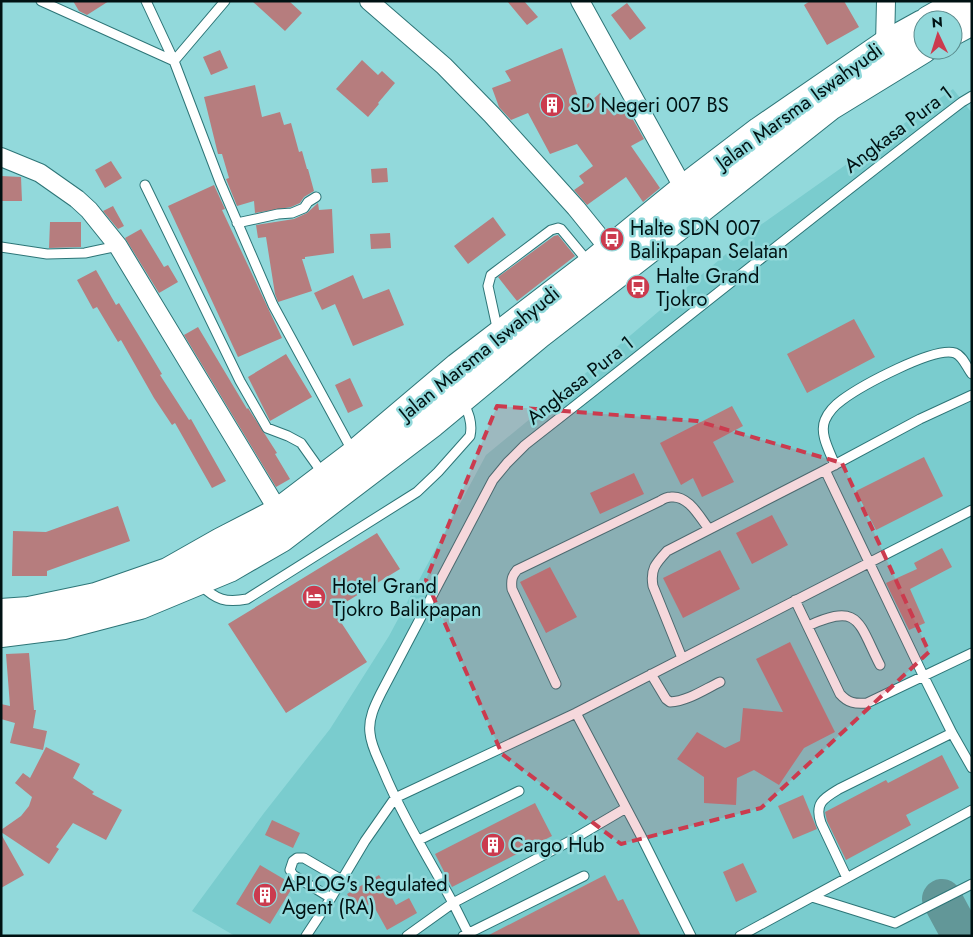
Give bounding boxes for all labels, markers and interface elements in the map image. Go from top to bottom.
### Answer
north arrow [913,10,963,60]
text: N [931,12,943,32]
street label: Jalan Marsma Iswahyudi [708,36,889,179]
street label: Angkasa Pura 1 [838,79,959,180]
place label: SD Negeri 007 BS [570,91,729,120]
building icon: SD Negeri 007 BS [539,92,565,118]
place label: Halte SDN 007 Balikpapan Selatan [630,214,788,266]
bus stop icon: Halte SDN 007 Balikpapan Selatan [599,226,625,252]
place label: Halte Grand Tjokro [656,262,760,314]
bus stop icon: Halte Grand Tjokro [625,274,651,300]
street label: Jalan Marsma Iswahyudi [390,279,566,429]
street label: Angkasa Pura 1 [520,329,640,432]
place label: Hotel Grand Tjokro Balikpapan [332,572,481,624]
hotel icon: Hotel Grand Tjokro Balikpapan [301,584,327,610]
place label: Cargo Hub [510,831,604,860]
building icon: Cargo Hub [480,832,506,858]
place label: APLOG's Regulated Agent (RA) [282,870,448,922]
building icon: APLOG's Regulated Agent (RA) [252,882,278,908]

